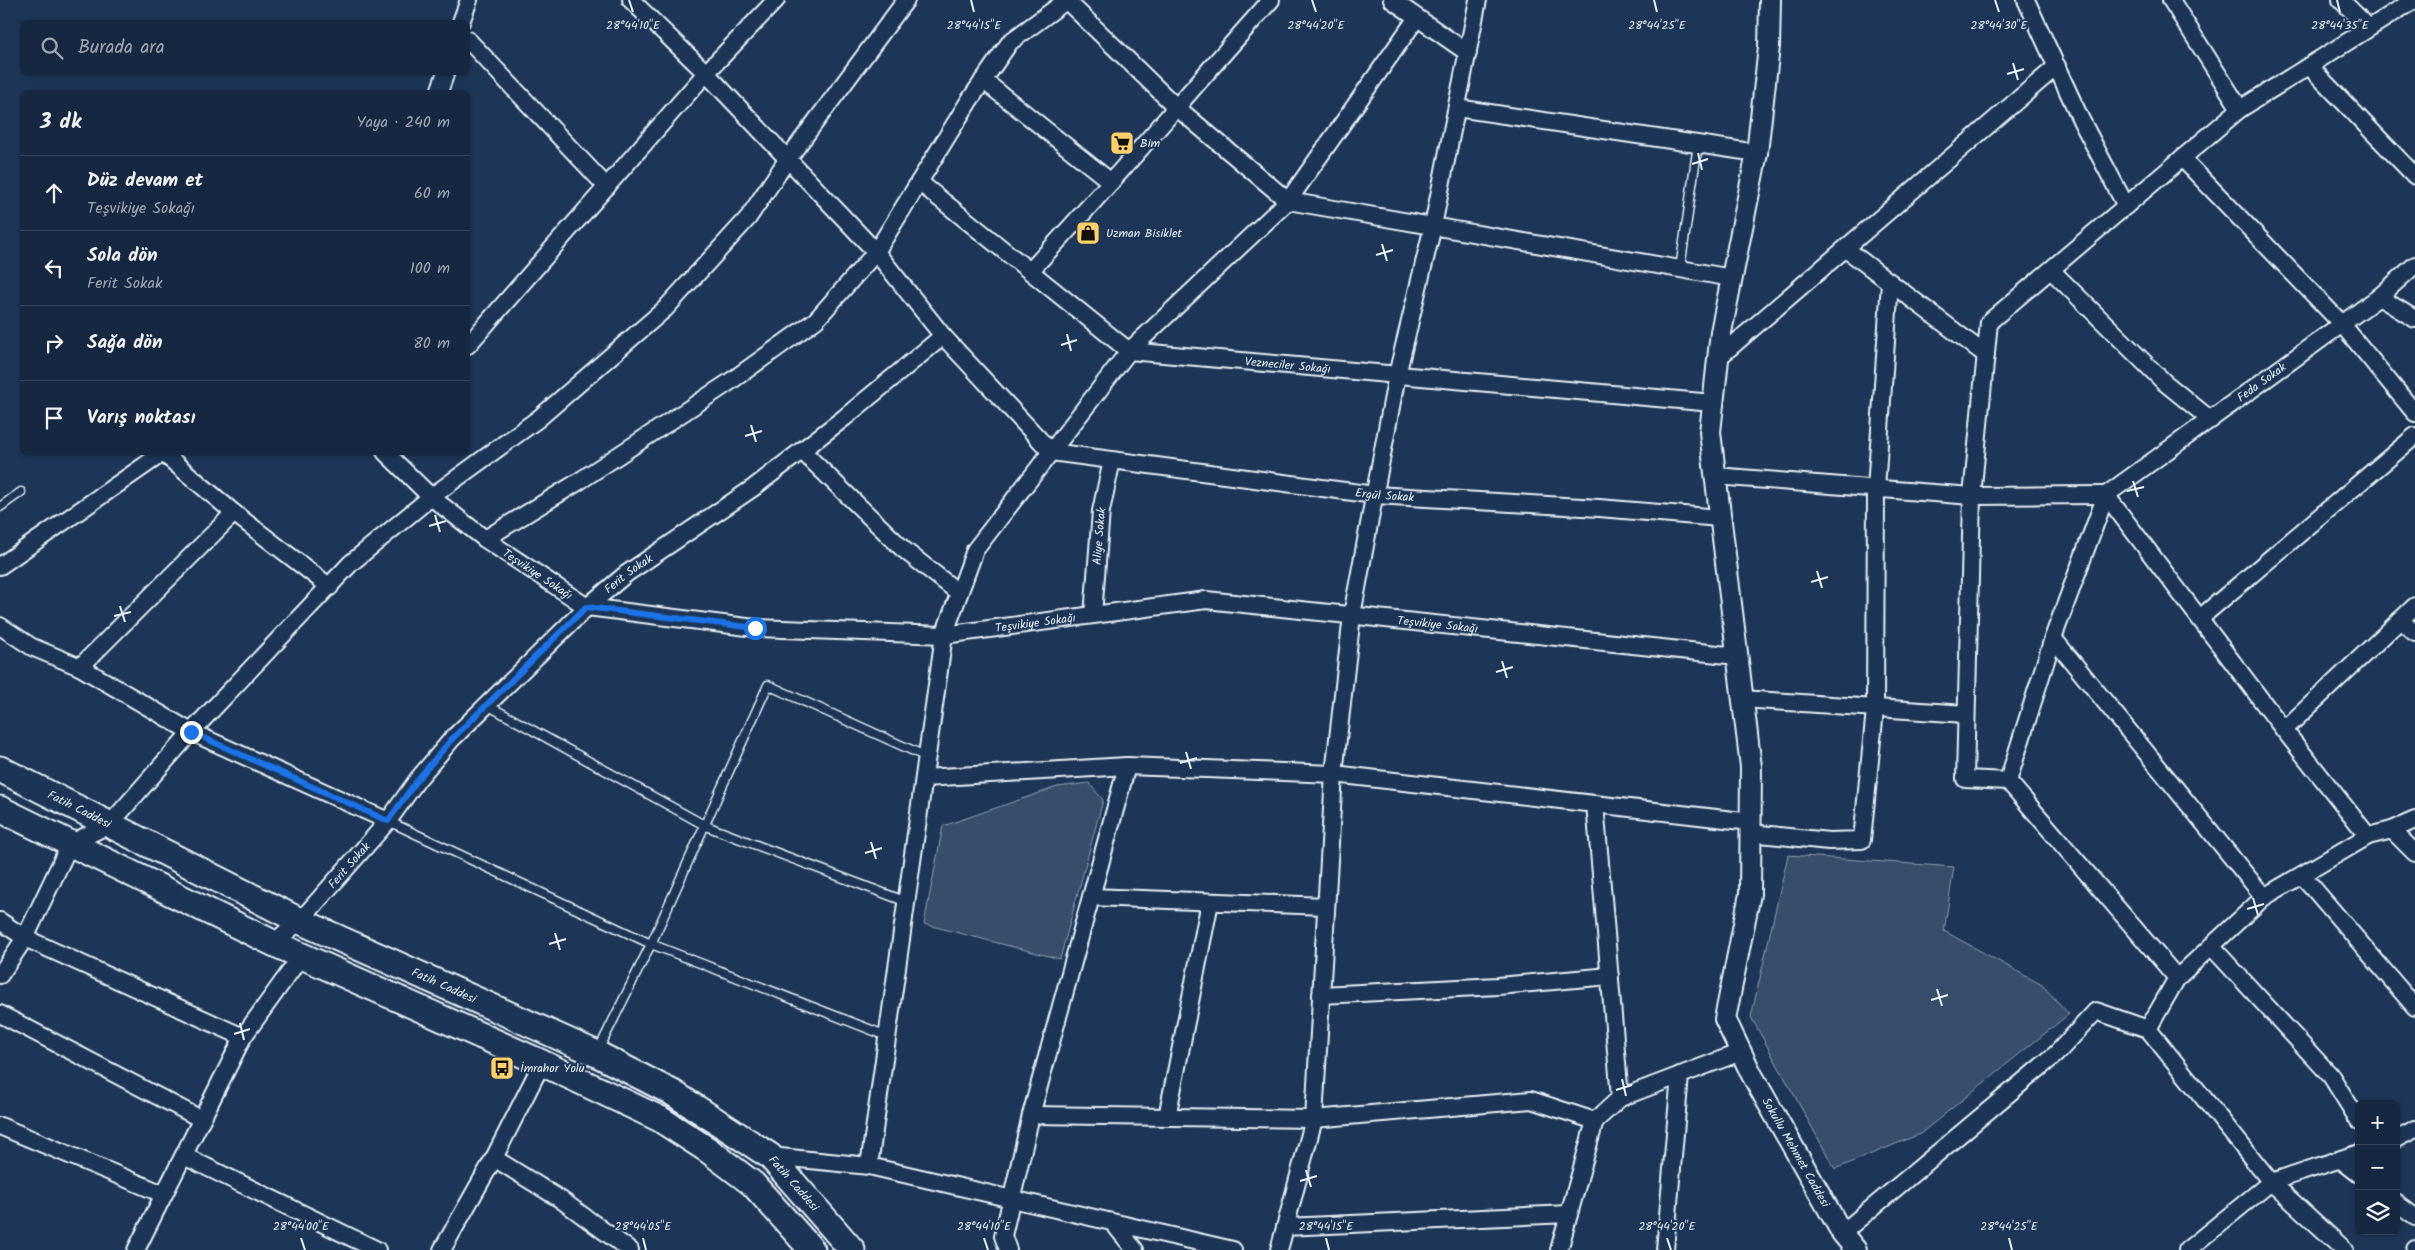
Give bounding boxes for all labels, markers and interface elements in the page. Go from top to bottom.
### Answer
text: 28°44'10"E [606,16,661,35]
text: 28°44'15"E [947,16,1002,35]
text: 28°44'20"E [1287,16,1346,35]
text: 28°44'25"E [1628,16,1687,35]
text: 28°44'30"E [1970,16,2029,35]
text: 28°44'35"E [2311,16,2370,35]
search box [20,20,470,75]
text: Burada ara [78,33,165,63]
icon: search [38,34,66,62]
text: 3 dk [40,106,81,139]
text: Yaya · 240 m [356,110,450,135]
supermarket icon: Bim [1109,130,1135,156]
place label: Bim [1140,134,1161,153]
text: Düz devam et [87,166,203,196]
icon: ahead [40,179,68,207]
text: 60 m [414,181,450,206]
text: Teşvikiye Sokağı [87,196,195,221]
shop icon: Uzman Bisiklet [1075,220,1101,246]
place label: Uzman Bisiklet [1106,224,1182,243]
text: Sola dön [87,241,158,271]
icon: left [40,254,68,282]
text: 100 m [410,256,450,281]
text: Ferit Sokak [87,271,163,296]
text: Sağa dön [87,328,163,358]
icon: right [40,329,68,357]
text: 80 m [413,331,450,356]
street label: Vezneciler Sokağı [1244,352,1332,379]
street label: Feda Sokak [2233,358,2291,407]
text: Varış noktası [87,403,195,433]
icon: arrive [40,404,68,432]
street label: Ergül Sokak [1354,483,1415,507]
street label: Aliye Sokak [1088,505,1112,566]
street label: Teşvikiye Sokağı [498,544,576,605]
street label: Ferit Sokak [600,549,657,599]
street label: Teşvikiye Sokağı [994,608,1077,638]
street label: Teşvikiye Sokağı [1396,611,1479,639]
route start [744,617,767,640]
route end [180,721,203,744]
street label: Fatih Caddesi [44,786,115,834]
street label: Ferit Sokak [324,838,375,893]
street label: Fatih Caddesi [408,963,480,1009]
bus stop icon: İmrahor Yolu [489,1055,515,1081]
place label: İmrahor Yolu [520,1059,585,1078]
street label: Sokullu Mehmet Caddesi [1757,1094,1835,1212]
map controls [2355,1100,2400,1235]
button: + [2355,1100,2400,1145]
button: − [2355,1145,2400,1190]
street label: Fatih Caddesi [764,1151,824,1217]
button: layers [2355,1190,2400,1235]
text: 28°44'00"E [273,1217,330,1236]
text: 28°44'05"E [615,1217,672,1236]
text: 28°44'10"E [957,1217,1012,1236]
text: 28°44'15"E [1299,1217,1354,1236]
text: 28°44'20"E [1638,1217,1697,1236]
text: 28°44'25"E [1980,1217,2039,1236]

